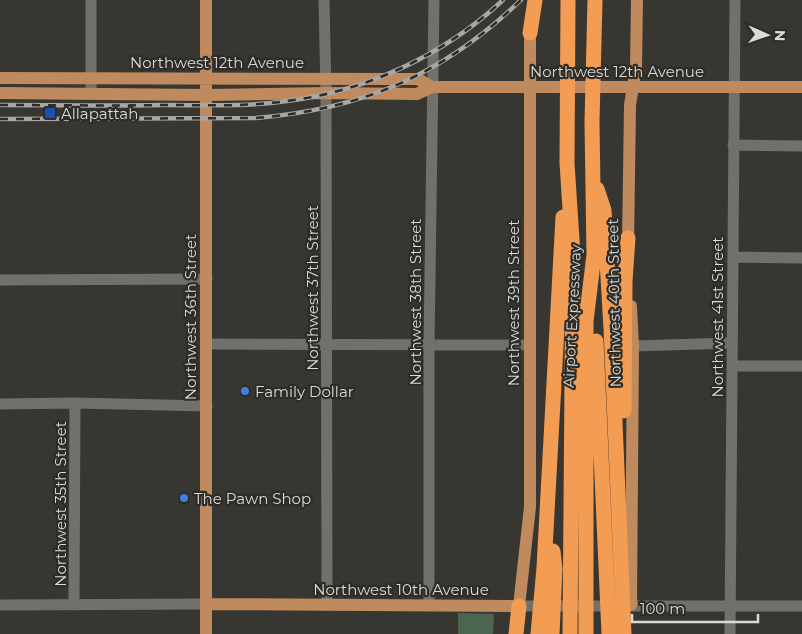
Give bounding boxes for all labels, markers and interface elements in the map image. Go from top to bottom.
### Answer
north arrow [742,10,792,60]
text: N [771,29,789,41]
street label: Northwest 12th Avenue [130,53,304,72]
street label: Northwest 12th Avenue [530,62,704,81]
place label: Allapattah [61,104,138,123]
marker: Allapattah [43,106,57,120]
street label: Northwest 37th Street [303,205,322,371]
street label: Northwest 40th Street [603,218,625,388]
street label: Northwest 38th Street [406,219,425,385]
street label: Northwest 39th Street [504,220,523,386]
street label: Northwest 36th Street [181,234,200,400]
street label: Northwest 41st Street [708,237,727,397]
street label: Airport Expressway [559,243,585,388]
place label: Family Dollar [255,382,354,401]
marker: Family Dollar [239,385,251,397]
street label: Northwest 35th Street [51,421,70,587]
place label: The Pawn Shop [194,489,311,508]
marker: The Pawn Shop [178,492,190,504]
street label: Northwest 10th Avenue [313,580,489,599]
scale bar [632,592,758,624]
text: 100 m [640,599,685,618]

